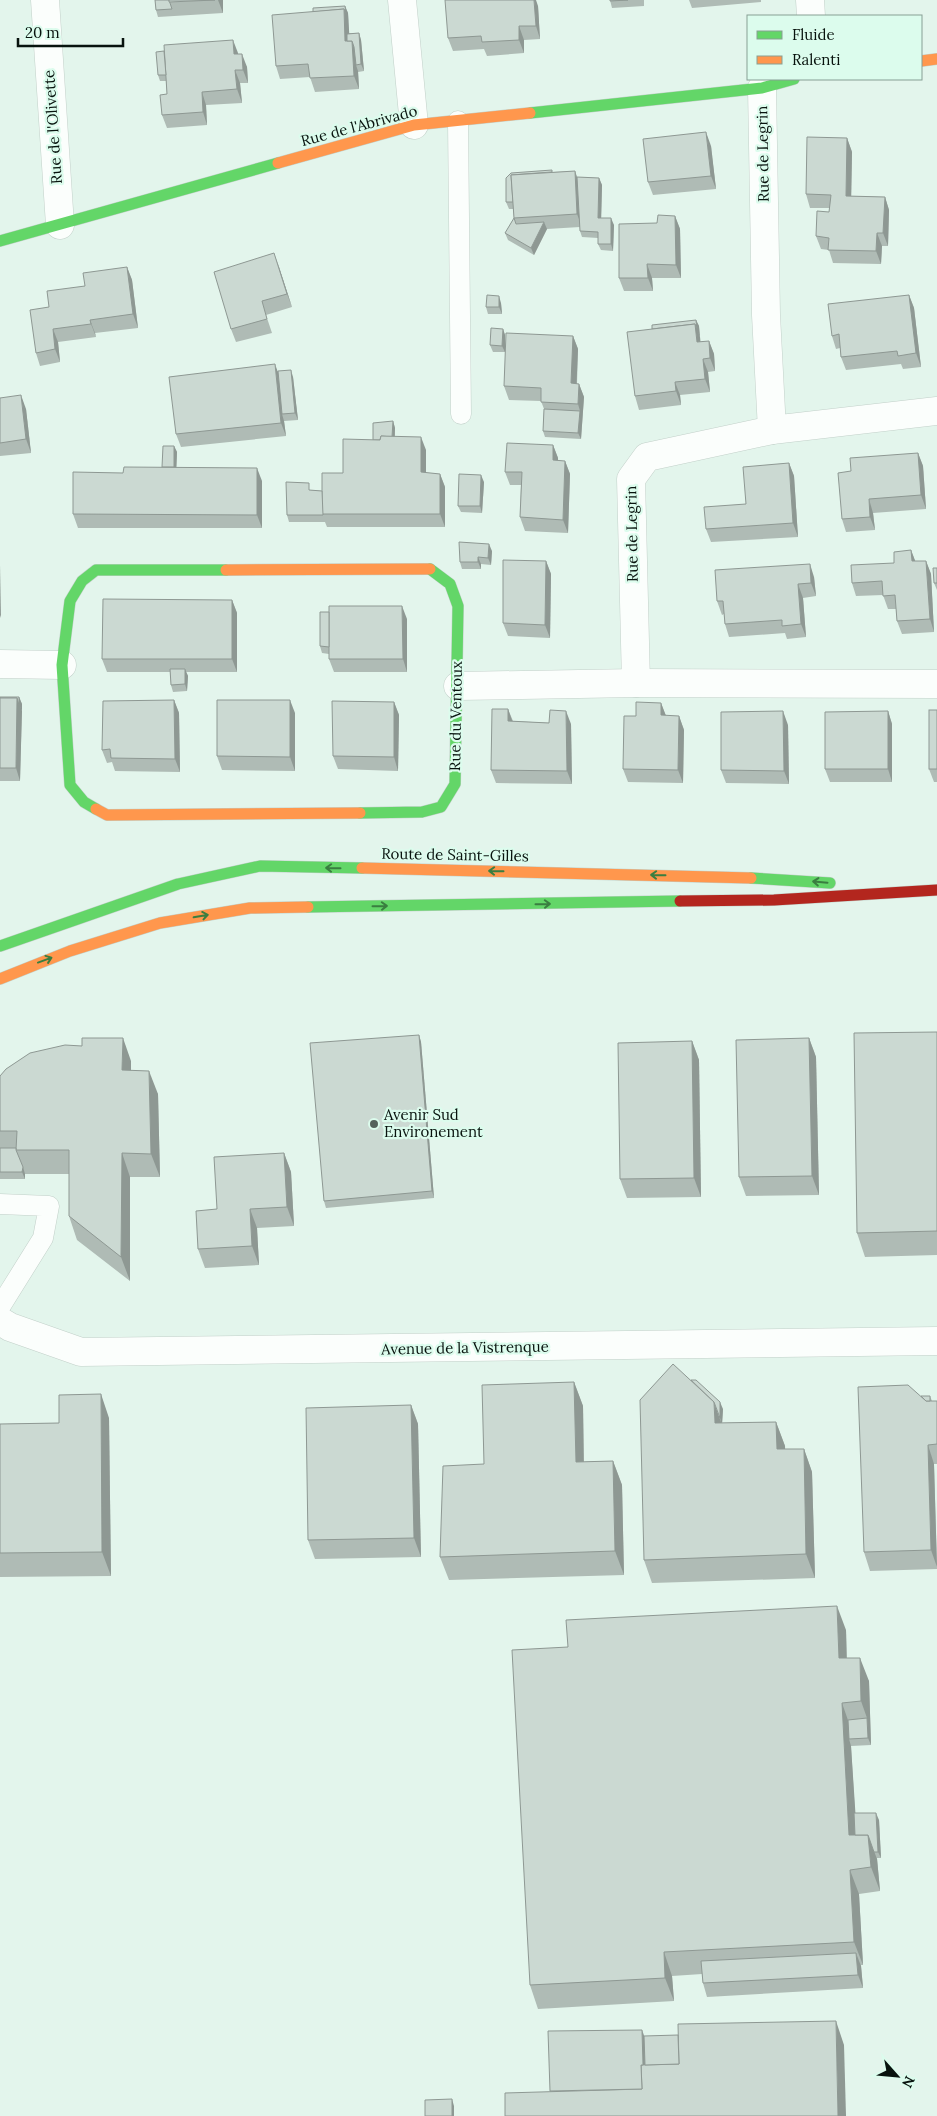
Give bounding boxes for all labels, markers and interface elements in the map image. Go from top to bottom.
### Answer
scale bar [18,15,122,47]
legend [747,15,922,80]
text: 20 m [25,23,60,42]
text: Fluide [792,25,835,44]
text: Ralenti [792,50,840,69]
street label: Rue de l'Olivette [39,69,66,185]
street label: Rue de l'Abrivado [299,101,419,150]
street label: Rue de Legrin [752,106,773,202]
street label: Rue de Legrin [621,486,642,582]
street label: Rue du Ventoux [445,661,466,771]
street label: Route de Saint-Gilles [381,844,529,865]
one-way arrow [325,863,341,872]
one-way arrow [488,867,504,876]
one-way arrow [650,870,666,880]
one-way arrow [813,877,829,887]
one-way arrow [534,899,550,909]
one-way arrow [372,901,388,911]
one-way arrow [193,911,209,921]
one-way arrow [37,955,52,964]
place label: Avenir Sud Environement [383,1105,483,1141]
marker: Avenir Sud Environement [368,1118,380,1130]
street label: Avenue de la Vistrenque [380,1337,549,1358]
north arrow [872,2051,922,2101]
text: N [898,2073,919,2091]

